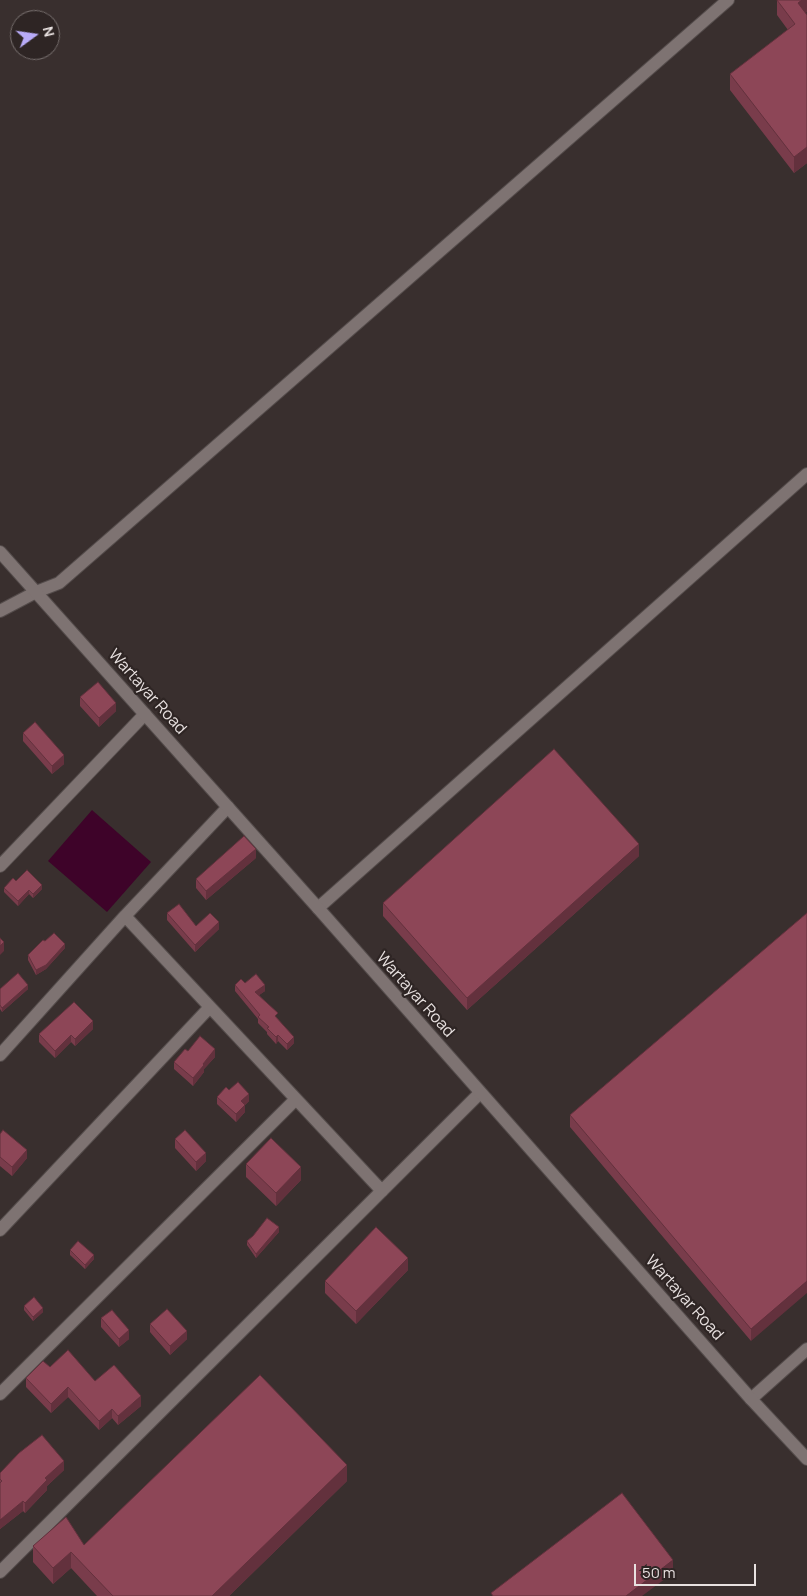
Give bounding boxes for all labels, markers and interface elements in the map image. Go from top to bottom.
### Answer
north arrow [10,10,60,60]
text: N [39,24,60,39]
street label: Wartayar Road [104,646,190,738]
street label: Wartayar Road [372,949,458,1041]
street label: Wartayar Road [641,1252,727,1344]
scale bar [637,1554,760,1586]
text: 50 m [642,1562,676,1583]

